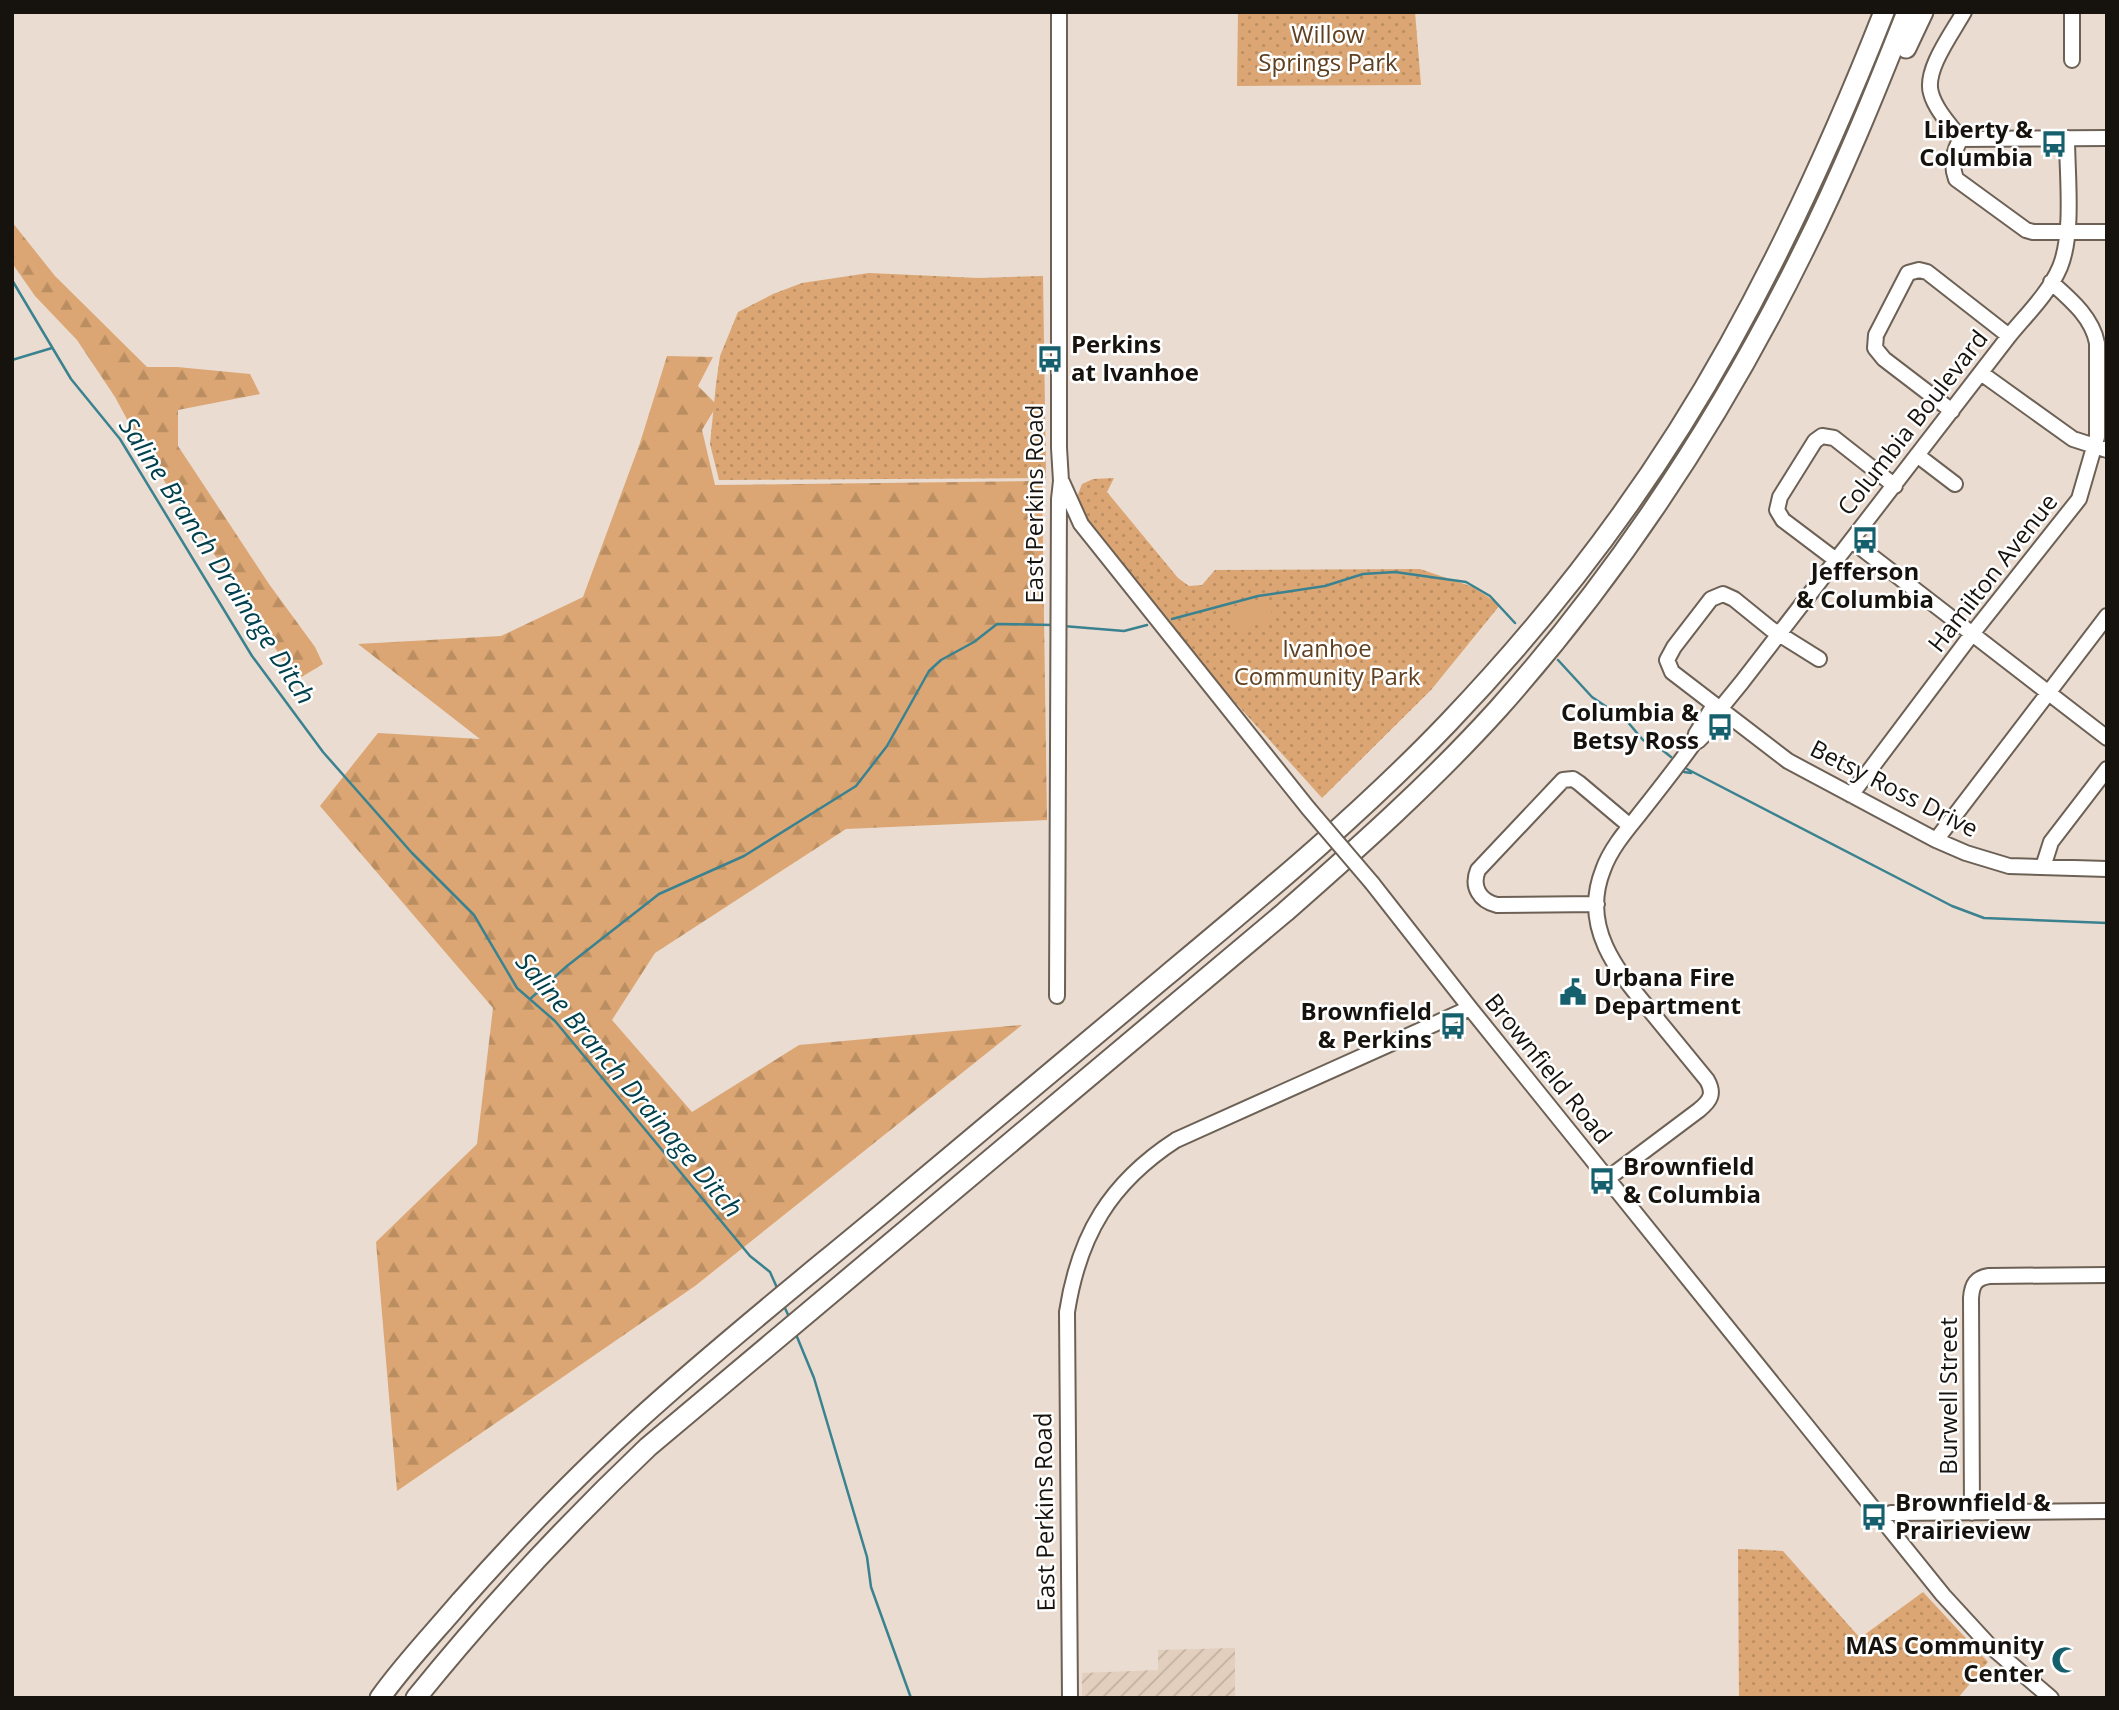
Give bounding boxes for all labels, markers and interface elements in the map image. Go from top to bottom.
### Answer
park label: Willow Springs Park [1258,17,1398,78]
place label: Liberty & Columbia [1919,112,2033,173]
bus stop icon: Liberty & Columbia [2039,129,2069,159]
street label: Columbia Boulevard [1829,323,1995,522]
place label: Perkins at Ivanhoe [1071,327,1199,388]
bus stop icon: Perkins at Ivanhoe [1035,344,1065,374]
street label: East Perkins Road [1017,405,1050,603]
water label: Saline Branch Drainage Ditch [111,410,324,711]
street label: Hamilton Avenue [1919,486,2064,658]
bus stop icon: Jefferson & Columbia [1850,525,1880,555]
place label: Jefferson & Columbia [1796,554,1934,615]
park label: Ivanhoe Community Park [1234,631,1421,692]
place label: Columbia & Betsy Ross [1561,695,1699,756]
bus stop icon: Columbia & Betsy Ross [1705,712,1735,742]
street label: Betsy Ross Drive [1805,731,1984,844]
water label: Saline Branch Drainage Ditch [508,944,751,1225]
place label: Urbana Fire Department [1594,960,1741,1021]
public building icon: Urbana Fire Department [1558,977,1588,1007]
street label: Brownfield Road [1478,986,1620,1150]
place label: Brownfield & Perkins [1301,994,1432,1055]
bus stop icon: Brownfield & Perkins [1438,1011,1468,1041]
place label: Brownfield & Columbia [1623,1149,1761,1210]
bus stop icon: Brownfield & Columbia [1587,1166,1617,1196]
street label: Burwell Street [1931,1317,1964,1475]
street label: East Perkins Road [1025,1412,1062,1612]
place label: Brownfield & Prairieview [1895,1485,2051,1546]
bus stop icon: Brownfield & Prairieview [1859,1502,1889,1532]
place label: MAS Community Center [1845,1628,2044,1689]
mosque icon: MAS Community Center [2050,1645,2080,1675]

